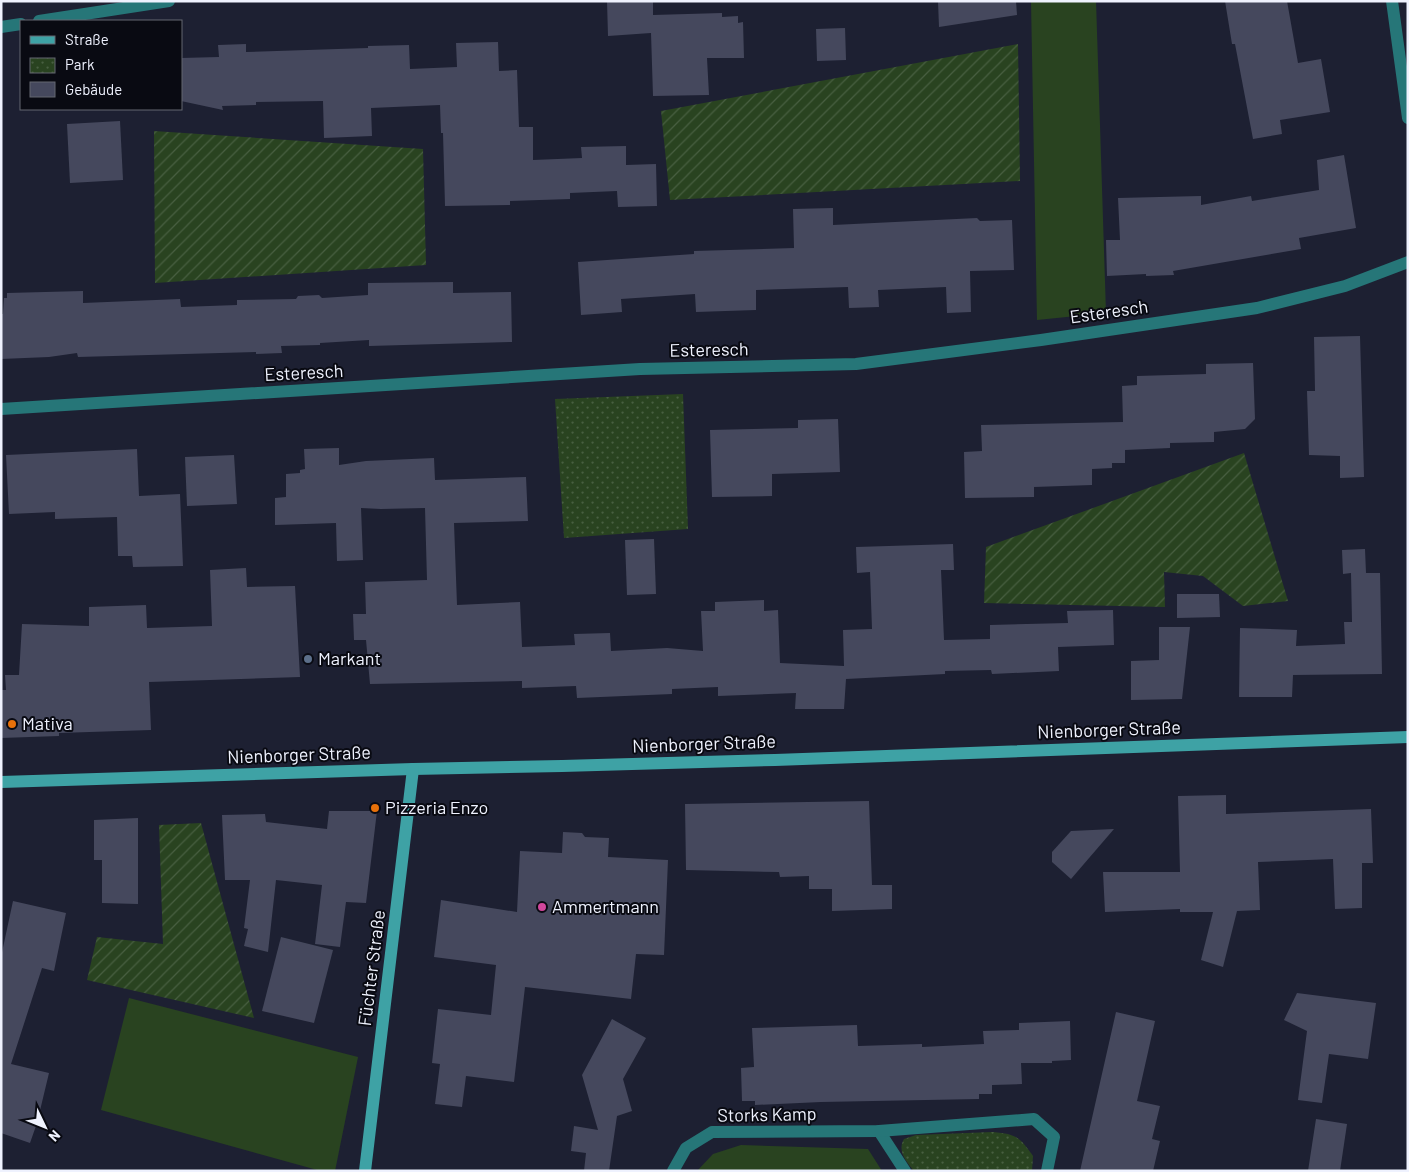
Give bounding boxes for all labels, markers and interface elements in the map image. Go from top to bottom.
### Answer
legend [20,20,182,110]
text: Straße [65,30,109,48]
text: Park [65,55,95,73]
text: Gebäude [65,80,122,98]
street label: Esteresch [1068,295,1150,327]
street label: Esteresch [669,337,749,361]
street label: Esteresch [264,359,344,385]
place label: Markant [318,647,381,669]
marker: Markant [302,653,314,665]
place label: Mativa [22,712,73,734]
street label: Nienborger Straße [1037,716,1181,743]
marker: Mativa [6,718,18,730]
street label: Nienborger Straße [632,730,776,757]
street label: Nienborger Straße [227,741,371,768]
place label: Pizzeria Enzo [385,796,488,818]
marker: Pizzeria Enzo [369,802,381,814]
place label: Ammertmann [552,895,659,917]
marker: Ammertmann [536,901,548,913]
street label: Füchter Straße [353,908,389,1027]
north arrow [20,1102,70,1152]
street label: Storks Kamp [717,1102,817,1126]
text: N [45,1127,64,1145]

